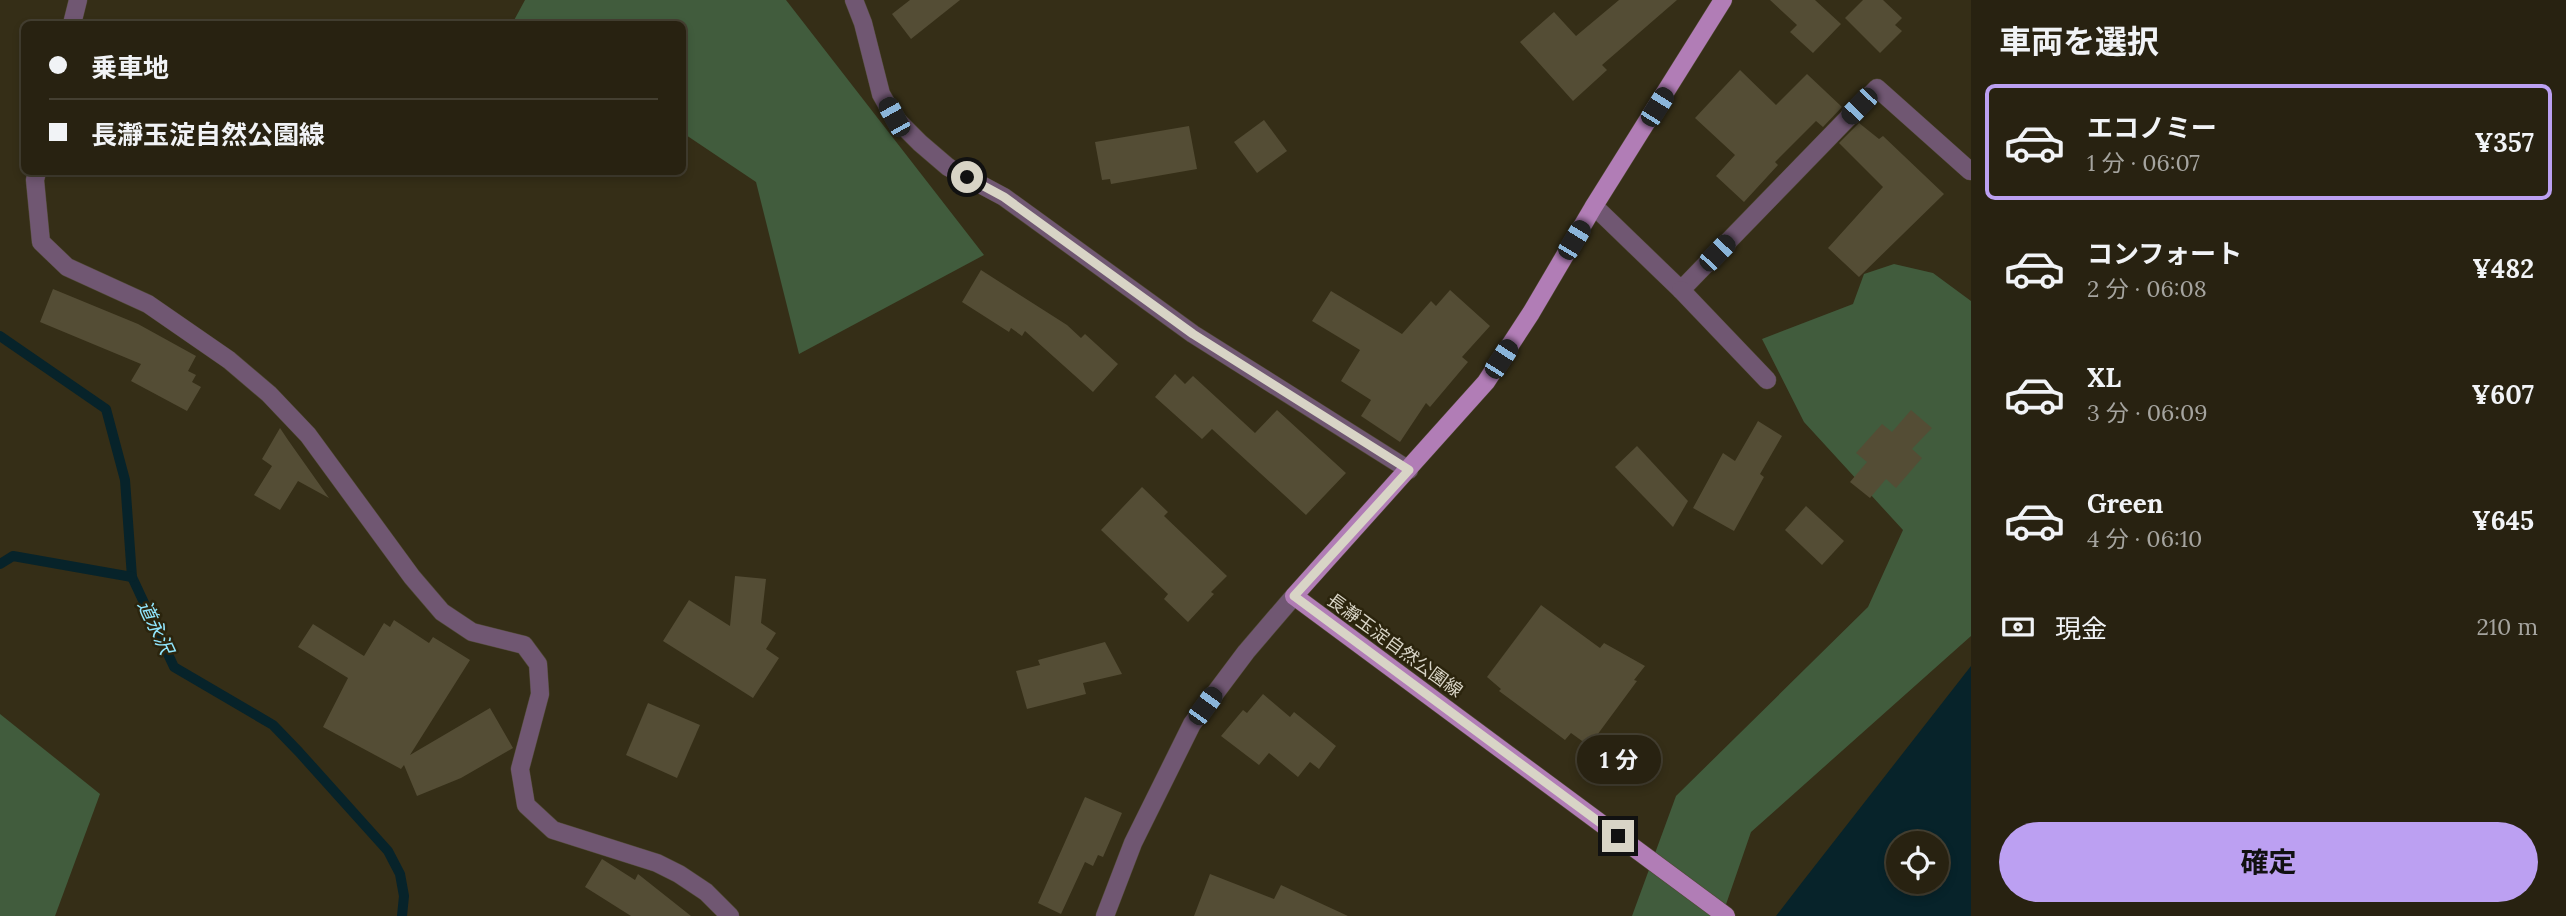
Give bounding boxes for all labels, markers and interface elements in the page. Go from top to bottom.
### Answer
text: 車両を選択 [1999,21,2159,62]
text: 乗車地 [91,51,169,84]
car [1637,84,1678,130]
car [1837,84,1882,128]
car [875,94,914,140]
icon: car [2003,111,2066,174]
text: エコノミー [2087,111,2217,144]
text: 長瀞玉淀自然公園線 [91,118,325,151]
text: ¥357 [2474,126,2534,159]
text: 1 分 · 06:07 [2087,148,2200,177]
route start [951,161,983,193]
car [1555,217,1594,263]
car [1695,231,1740,275]
icon: car [2003,237,2066,300]
text: コンフォート [2087,237,2242,270]
text: ¥482 [2472,252,2534,285]
text: 2 分 · 06:08 [2087,274,2207,303]
car [1481,336,1522,382]
text: XL [2087,361,2121,394]
icon: car [2003,363,2066,426]
text: ¥607 [2472,378,2534,411]
text: 3 分 · 06:09 [2087,398,2208,427]
text: Green [2087,487,2163,520]
icon: car [2003,489,2066,552]
text: ¥645 [2472,504,2534,537]
text: 4 分 · 06:10 [2087,524,2202,553]
street label: 長瀞玉淀自然公園線 [1323,588,1467,702]
water label: 道永沢 [133,596,180,661]
icon: cash [1999,608,2037,646]
text: 現金 [2055,612,2107,645]
text: 210 m [2476,612,2538,641]
car [1185,683,1226,729]
callout: 1 分 [1576,734,1660,784]
text: 1 分 [1600,745,1638,774]
route end [1602,820,1634,852]
button: 確定 [1999,822,2538,902]
map controls [1886,831,1949,894]
button: locate [1886,831,1949,894]

